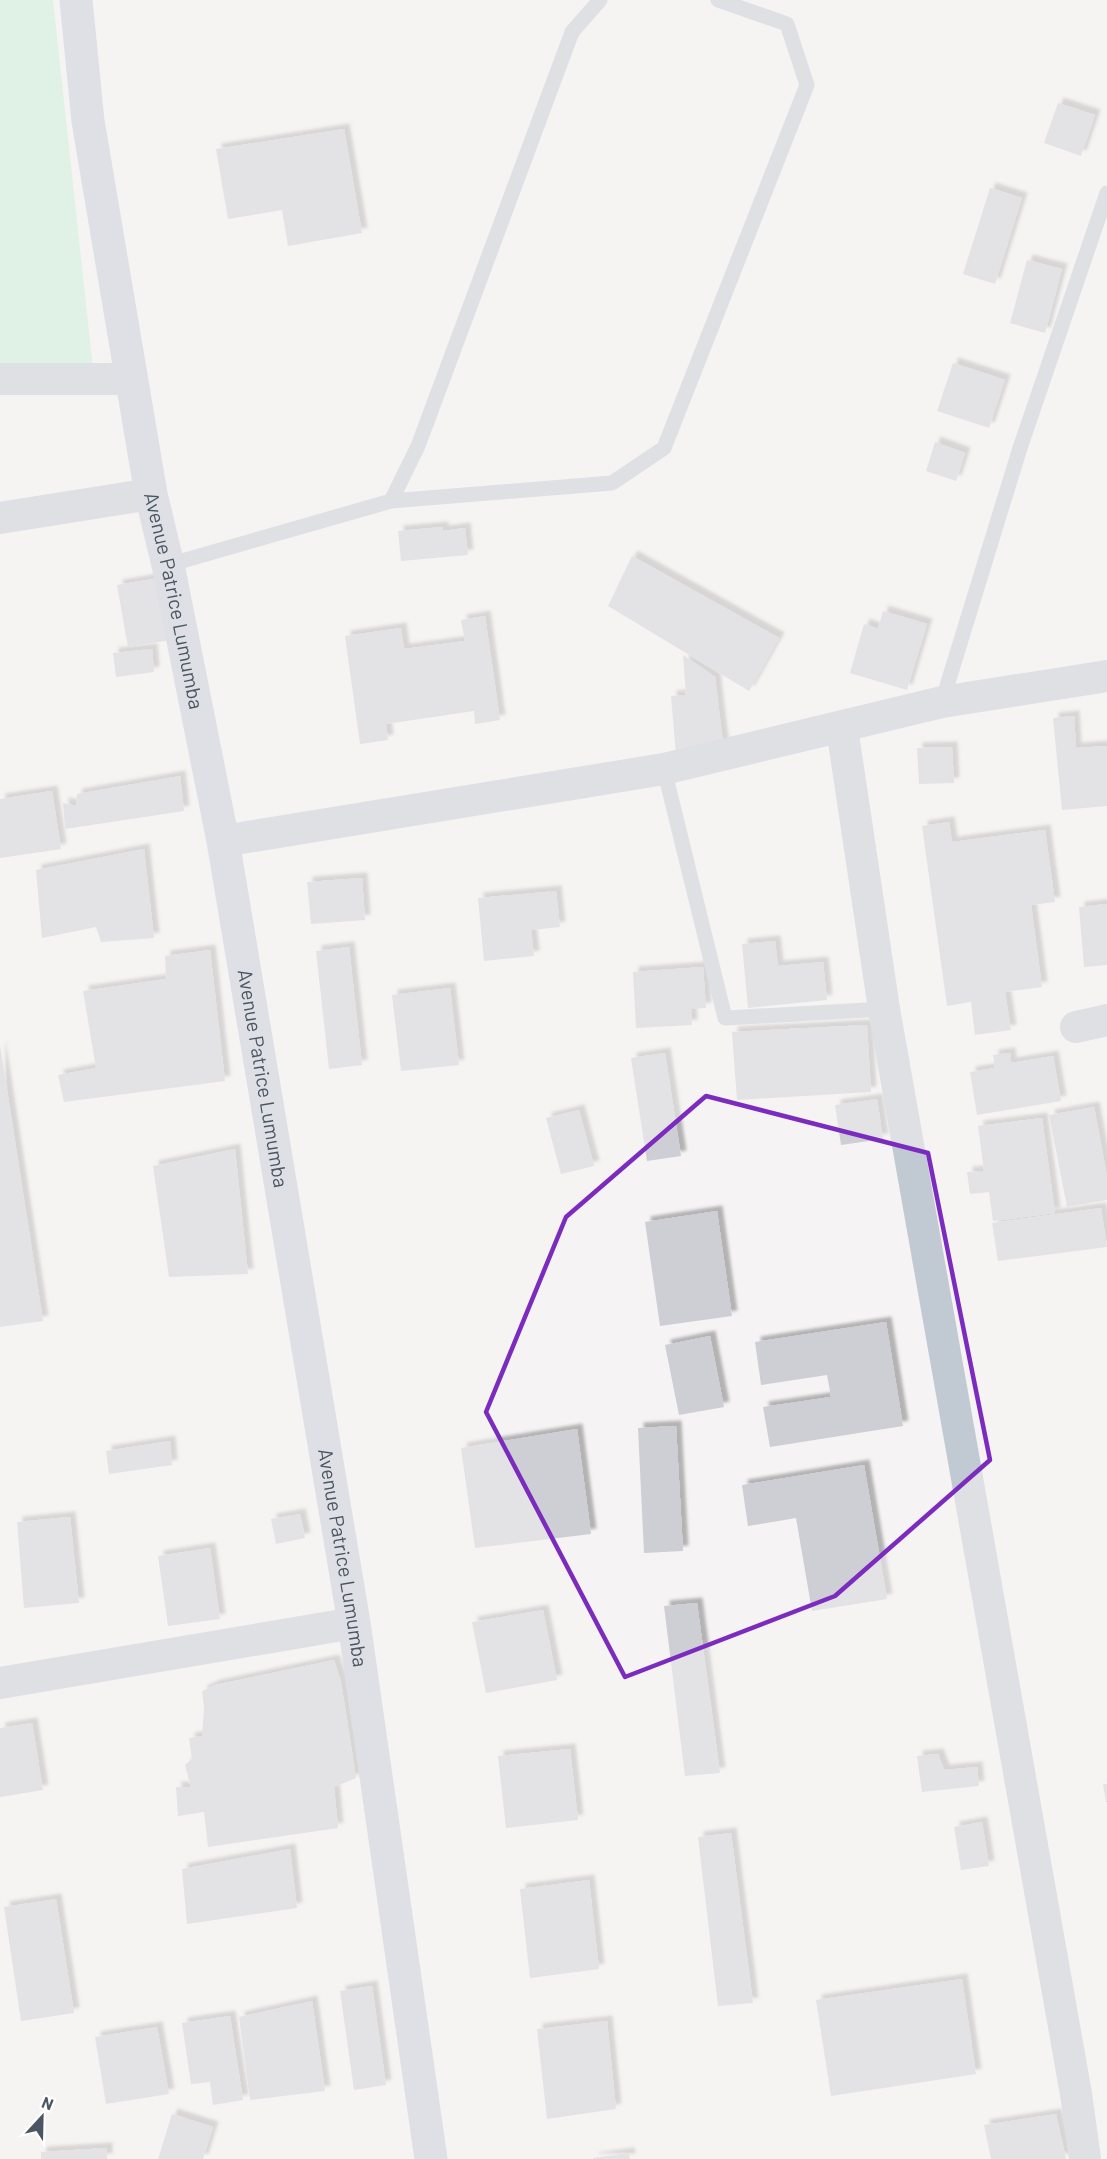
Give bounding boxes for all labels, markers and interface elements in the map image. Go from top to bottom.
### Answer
street label: Avenue Patrice Lumumba [140,489,209,711]
street label: Avenue Patrice Lumumba [234,967,294,1189]
street label: Avenue Patrice Lumumba [314,1446,373,1669]
north arrow [12,2087,72,2147]
text: N [39,2092,56,2113]

